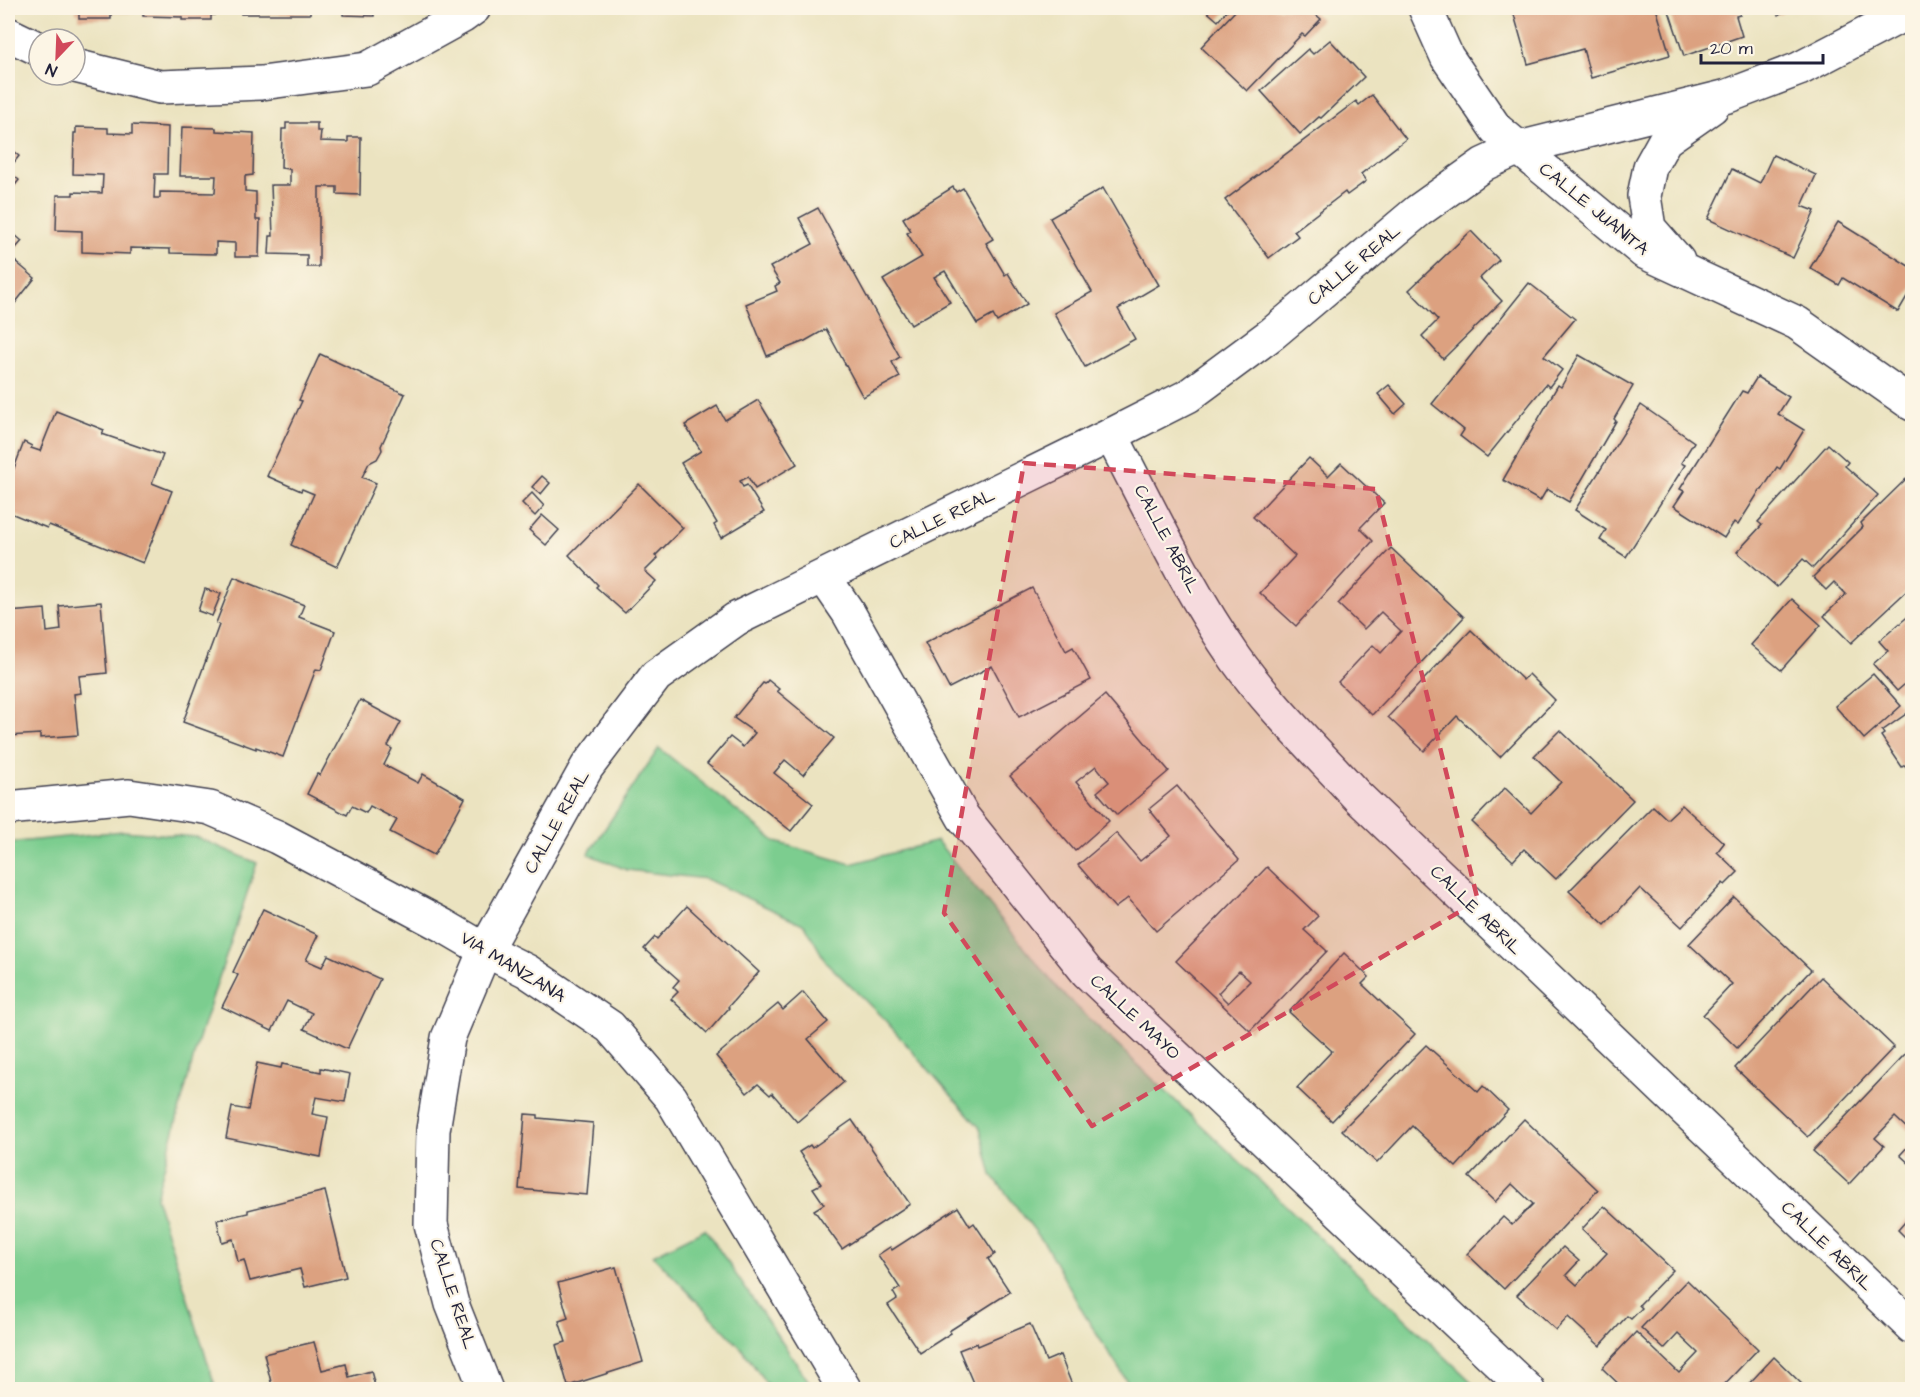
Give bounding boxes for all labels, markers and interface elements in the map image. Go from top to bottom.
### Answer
north arrow [27,27,87,87]
scale bar [1701,27,1822,65]
text: 20 m [1710,36,1753,61]
text: N [43,58,60,82]
street label: CALLE JUANITA [1534,157,1655,261]
street label: CALLE REAL [1302,218,1406,311]
street label: CALLE ABRIL [1128,480,1206,598]
street label: CALLE REAL [885,482,999,555]
street label: CALLE REAL [518,765,596,878]
street label: CALLE ABRIL [1424,860,1528,961]
street label: VIA MANZANA [456,926,571,1009]
street label: CALLE MAYO [1084,969,1186,1065]
street label: CALLE ABRIL [1775,1196,1879,1297]
street label: CALLE REAL [423,1236,483,1353]

